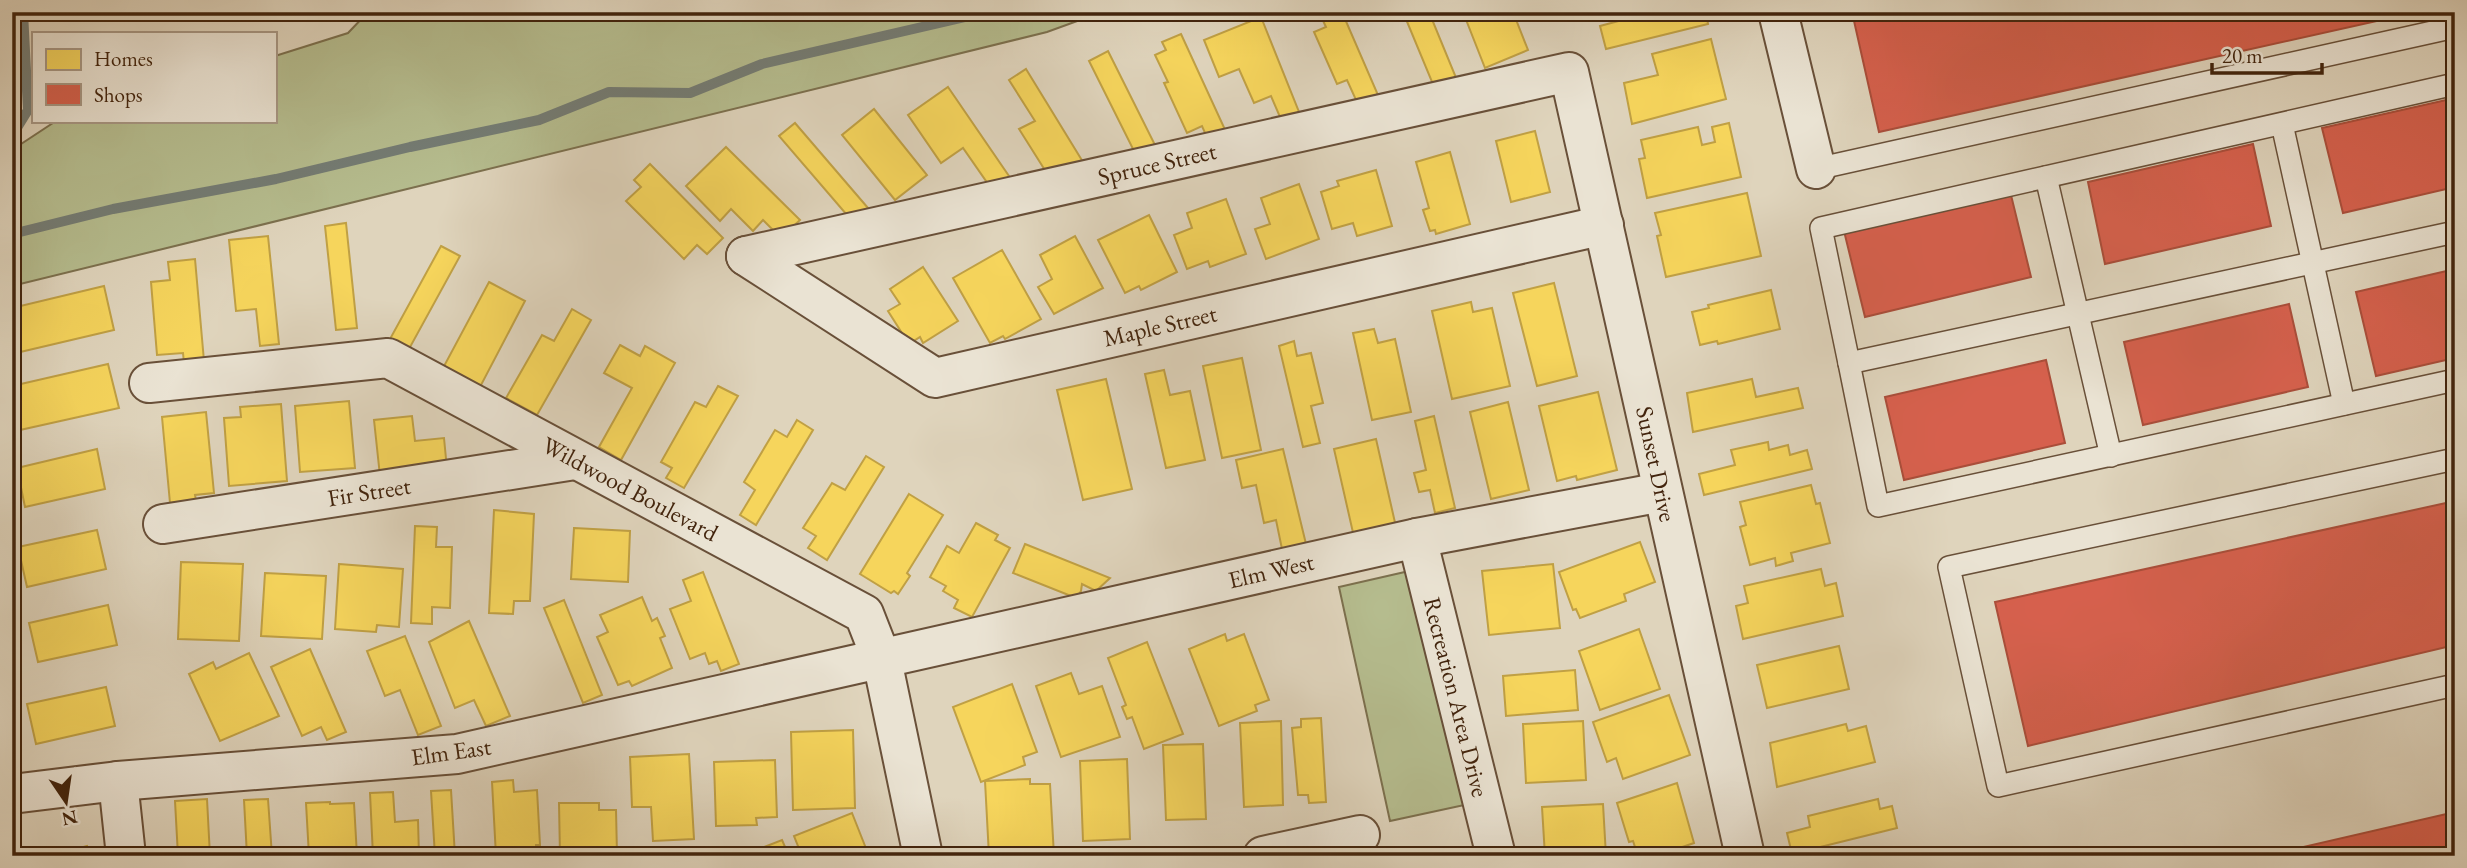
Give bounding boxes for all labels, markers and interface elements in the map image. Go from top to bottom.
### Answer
legend [32,32,276,122]
scale bar [2212,32,2322,76]
text: 20 m [2222,42,2263,69]
text: Homes [94,45,153,72]
text: Shops [94,81,143,108]
street label: Spruce Street [1095,135,1220,192]
street label: Maple Street [1100,297,1220,354]
street label: Sunset Drive [1629,403,1684,524]
street label: Wildwood Boulevard [537,429,725,549]
street label: Fir Street [325,470,413,513]
street label: Elm West [1225,546,1317,595]
street label: Recreation Area Drive [1417,594,1496,800]
street label: Elm East [409,730,493,772]
north arrow [32,766,102,836]
text: N [59,804,80,832]

